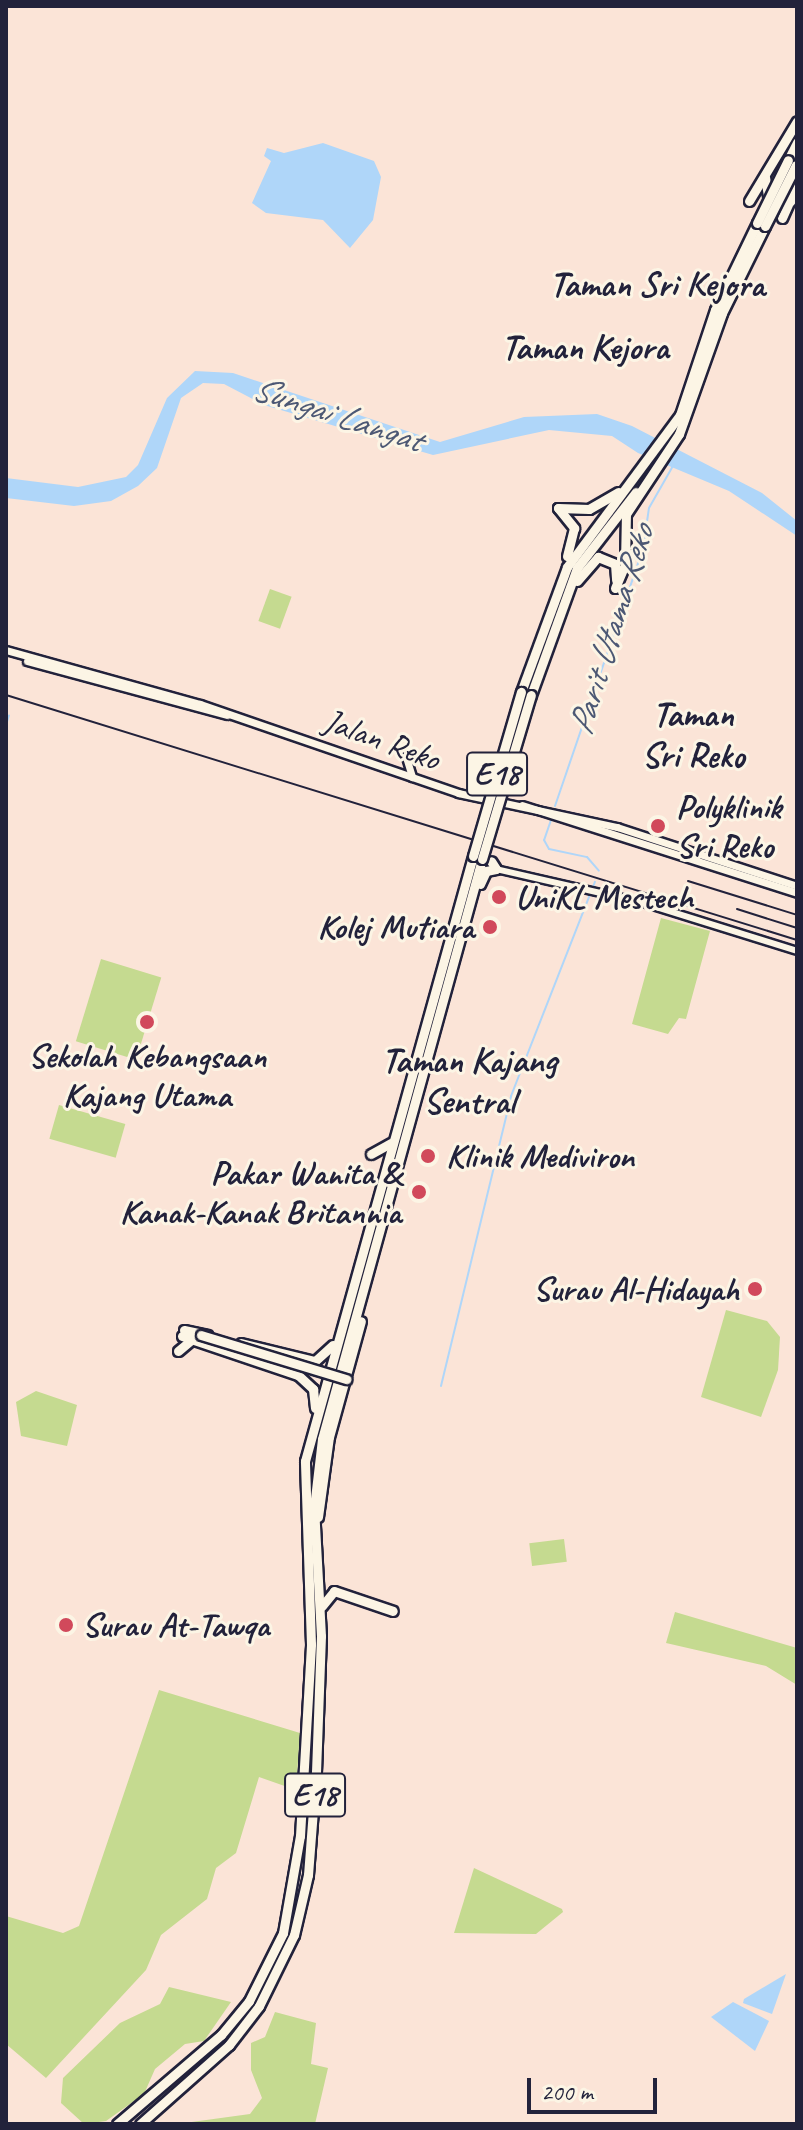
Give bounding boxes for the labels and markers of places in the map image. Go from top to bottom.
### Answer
place label: Polyklinik Sri Reko [676,786,781,866]
marker: Polyklinik Sri Reko [647,815,669,837]
place label: UniKL Mestech [515,877,693,917]
marker: UniKL Mestech [490,888,508,906]
place label: Kolej Mutiara [317,907,474,947]
marker: Kolej Mutiara [481,918,499,936]
marker: Sekolah Kebangsaan Kajang Utama [138,1013,156,1031]
place label: Sekolah Kebangsaan Kajang Utama [28,1035,266,1114]
place label: Klinik Mediviron [446,1136,634,1176]
marker: Klinik Mediviron [417,1145,439,1167]
place label: Pakar Wanita & Kanak-Kanak Britannia [120,1152,401,1232]
marker: Pakar Wanita & Kanak-Kanak Britannia [408,1181,430,1203]
place label: Surau Al-Hidayah [533,1269,739,1309]
marker: Surau Al-Hidayah [746,1280,764,1298]
place label: Surau At-Tawqa [82,1605,269,1645]
marker: Surau At-Tawqa [57,1616,75,1634]

